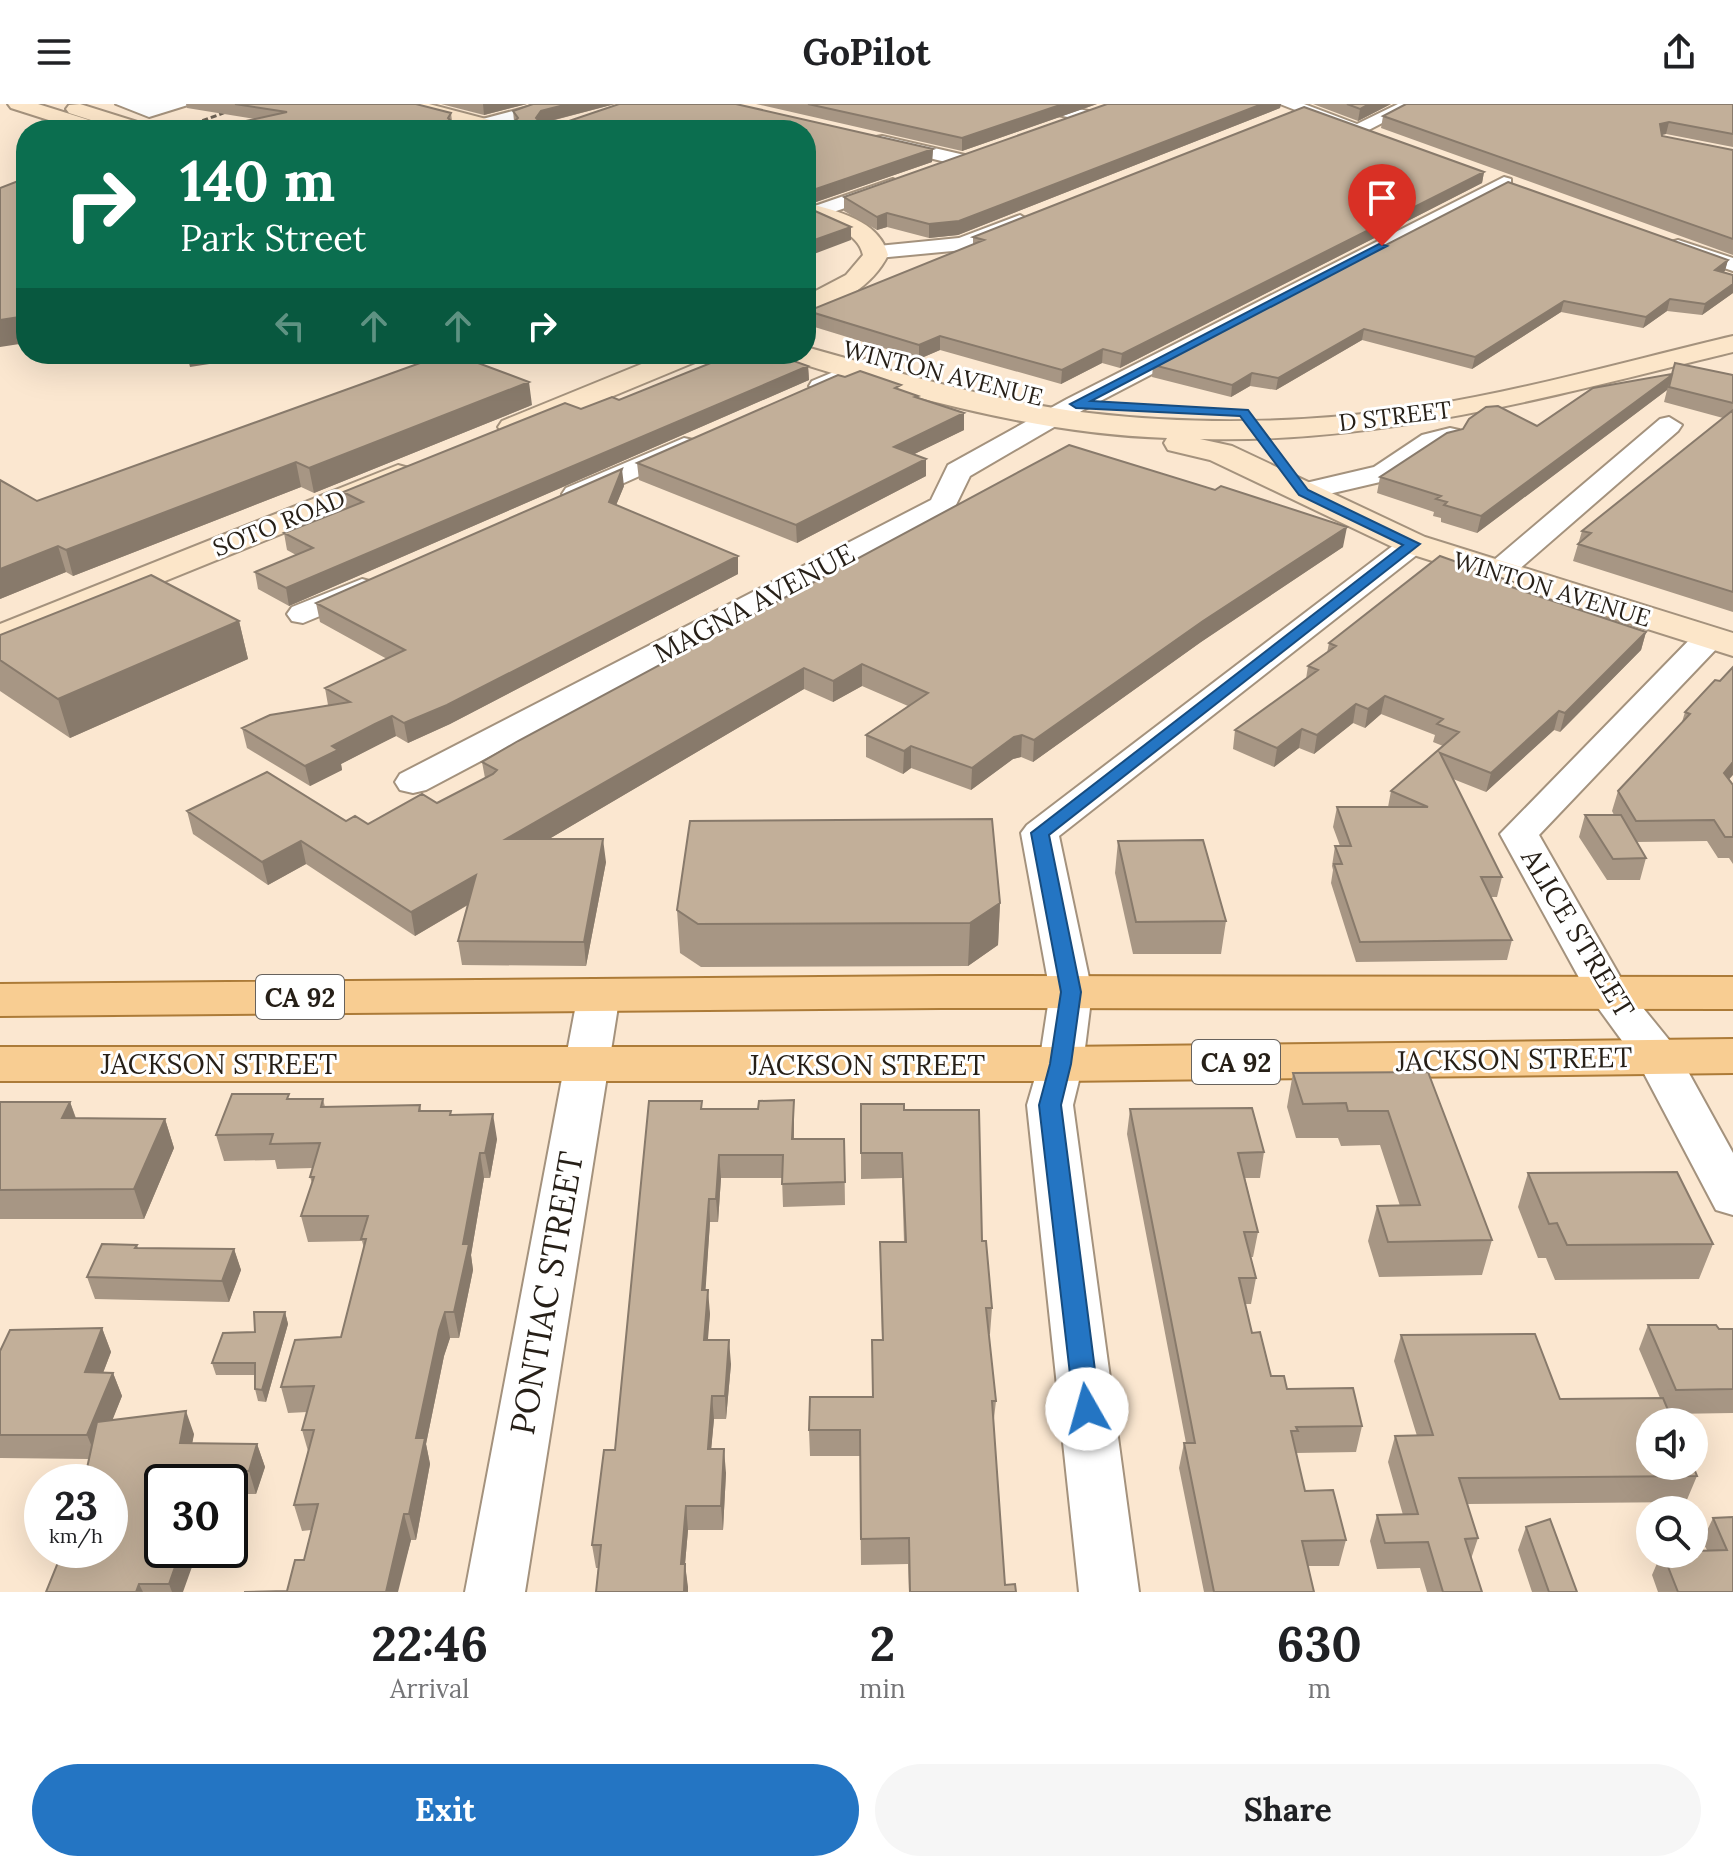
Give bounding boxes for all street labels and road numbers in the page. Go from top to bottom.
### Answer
street label: WINTON AVENUE [840,333,1046,413]
street label: D STREET [1337,394,1453,438]
street label: SOTO ROAD [208,482,350,564]
street label: MAGNA AVENUE [647,535,861,671]
street label: WINTON AVENUE [1449,544,1655,634]
street label: ALICE STREET [1513,841,1643,1024]
road number: CA 92 [256,975,344,1019]
street label: JACKSON STREET [1395,1039,1633,1079]
road number: CA 92 [1192,1040,1280,1084]
street label: JACKSON STREET [100,1046,337,1082]
street label: JACKSON STREET [748,1047,985,1083]
street label: PONTIAC STREET [500,1148,592,1438]

